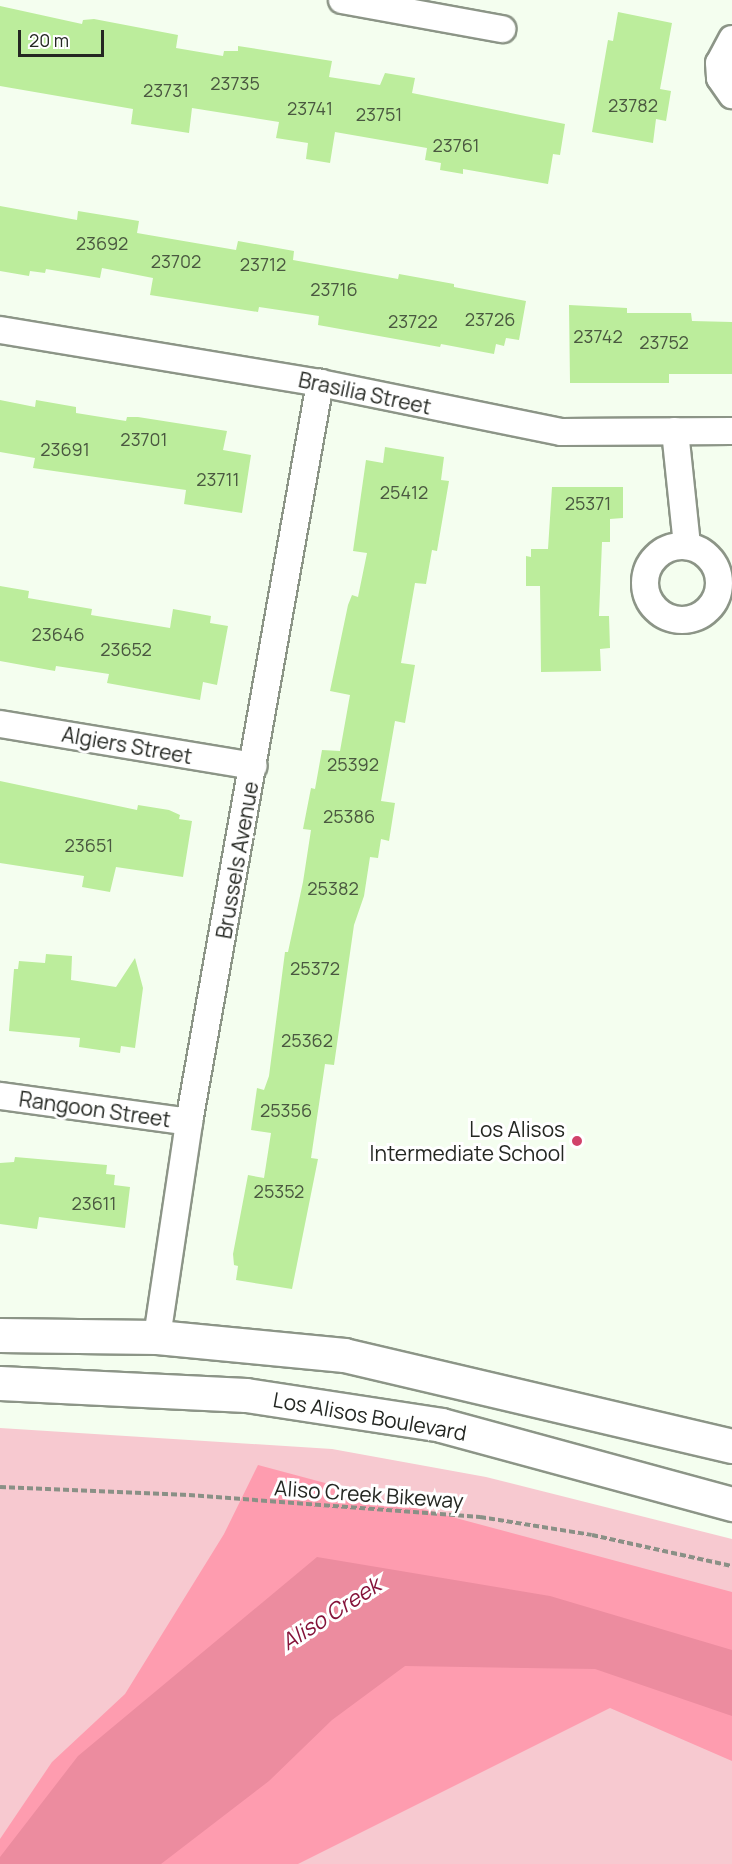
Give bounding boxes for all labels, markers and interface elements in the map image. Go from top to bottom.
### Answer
scale bar [21,18,106,56]
text: 20 m [29,28,69,52]
house number: 23735 [210,72,260,94]
house number: 23731 [143,79,189,101]
house number: 23782 [608,94,658,116]
house number: 23741 [287,97,333,119]
house number: 23751 [356,103,402,125]
house number: 23761 [432,134,480,156]
house number: 23692 [76,232,128,254]
house number: 23702 [151,250,201,272]
house number: 23712 [240,253,286,275]
house number: 23716 [310,278,358,300]
house number: 23726 [465,308,515,330]
house number: 23722 [388,310,438,332]
house number: 23742 [573,325,623,347]
house number: 23752 [639,331,689,353]
street label: Brasilia Street [296,367,434,419]
house number: 23701 [120,428,168,450]
house number: 23691 [40,438,90,460]
house number: 23711 [196,468,240,490]
house number: 25412 [380,481,428,503]
house number: 25371 [565,492,611,514]
house number: 23646 [31,623,85,645]
house number: 23652 [100,638,152,660]
street label: Algiers Street [60,721,194,769]
house number: 25392 [327,753,379,775]
street label: Brussels Avenue [211,779,263,941]
house number: 25386 [323,805,375,827]
house number: 23651 [65,834,113,856]
house number: 25382 [307,877,359,899]
house number: 25372 [290,957,340,979]
house number: 25362 [281,1029,333,1051]
street label: Rangoon Street [17,1086,173,1132]
house number: 25356 [260,1099,312,1121]
place label: Los Alisos Intermediate School [370,1116,565,1166]
marker: Los Alisos Intermediate School [570,1134,584,1148]
house number: 25352 [254,1180,304,1202]
house number: 23611 [71,1192,117,1214]
street label: Los Alisos Boulevard [271,1387,469,1445]
street label: Aliso Creek Bikeway [273,1475,465,1513]
water label: Aliso Creek [276,1572,386,1656]

